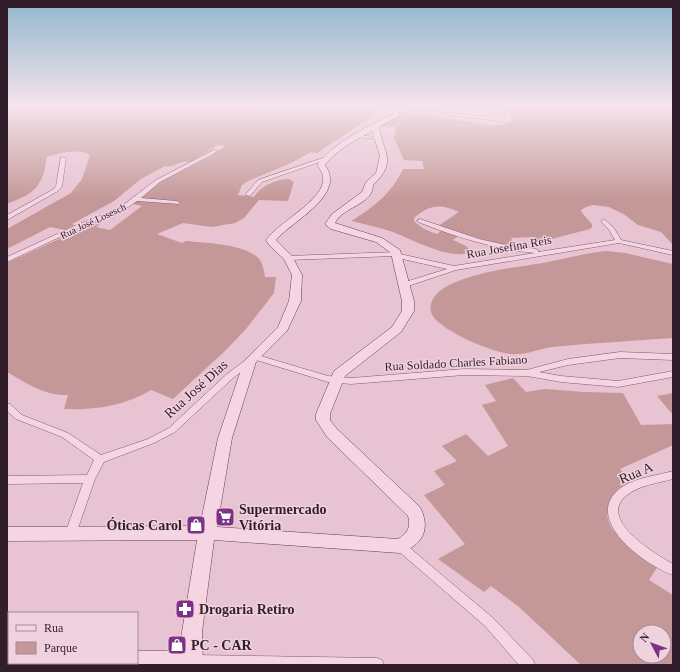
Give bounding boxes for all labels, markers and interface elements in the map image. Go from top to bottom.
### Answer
street label: Rua José Losesch [58,201,128,241]
street label: Rua Josefina Reis [465,233,553,261]
street label: Rua Soldado Charles Fabiano [384,352,528,374]
street label: Rua José Dias [162,357,230,421]
street label: Rua A [617,459,656,487]
place label: Supermercado Vitória [239,502,327,533]
supermarket icon: Supermercado Vitória [214,506,236,528]
shop icon: Óticas Carol [185,514,207,536]
place label: Óticas Carol [106,517,182,533]
pharmacy icon: Drogaria Retiro [174,598,196,620]
place label: Drogaria Retiro [199,602,295,617]
legend [8,612,138,664]
text: Rua [44,621,64,635]
north arrow [632,624,672,664]
text: N [637,630,652,644]
shop icon: PC - CAR [166,634,188,656]
place label: PC - CAR [191,638,253,653]
text: Parque [44,641,77,655]

